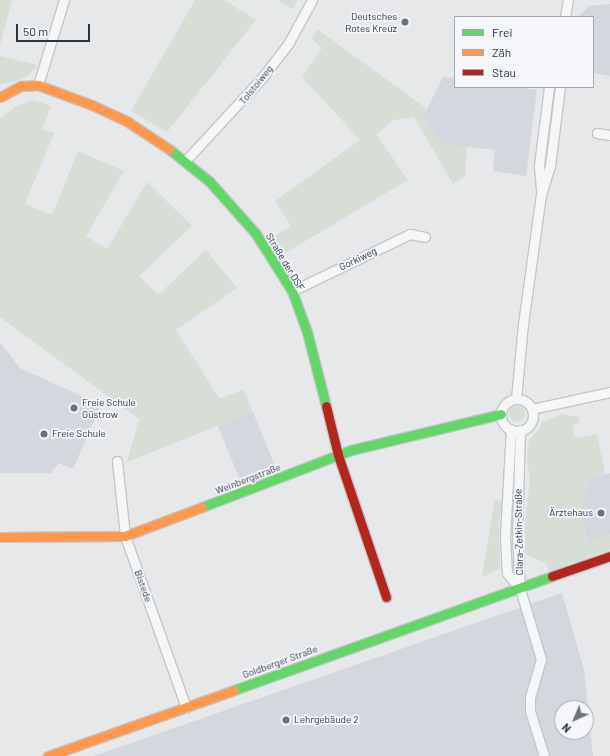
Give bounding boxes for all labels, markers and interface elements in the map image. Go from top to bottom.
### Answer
place label: Deutsches Rotes Kreuz [345,10,397,34]
scale bar [18,16,92,42]
legend [454,16,594,88]
marker: Deutsches Rotes Kreuz [400,17,410,27]
text: 50 m [23,24,48,38]
text: Frei [492,25,512,39]
text: Zäh [492,45,511,59]
street label: Tolstoiweg [237,63,275,107]
text: Stau [492,65,516,79]
street label: Straße der DSF [263,231,307,293]
street label: Gorkiweg [337,245,379,273]
place label: Freie Schule Güstrow [82,396,136,420]
marker: Freie Schule Güstrow [69,403,79,413]
place label: Freie Schule [52,428,106,440]
marker: Freie Schule [39,429,49,439]
street label: Weinbergstraße [214,461,282,497]
street label: Clara-Zetkin-Straße [512,489,526,575]
place label: Ärztehaus [549,507,593,519]
marker: Ärztehaus [596,508,606,518]
street label: Bistede [132,568,154,604]
street label: Goldberger Straße [241,643,319,681]
north arrow [554,700,594,740]
place label: Lehrgebäude 2 [294,714,359,726]
marker: Lehrgebäude 2 [281,715,291,725]
text: N [559,721,573,735]

